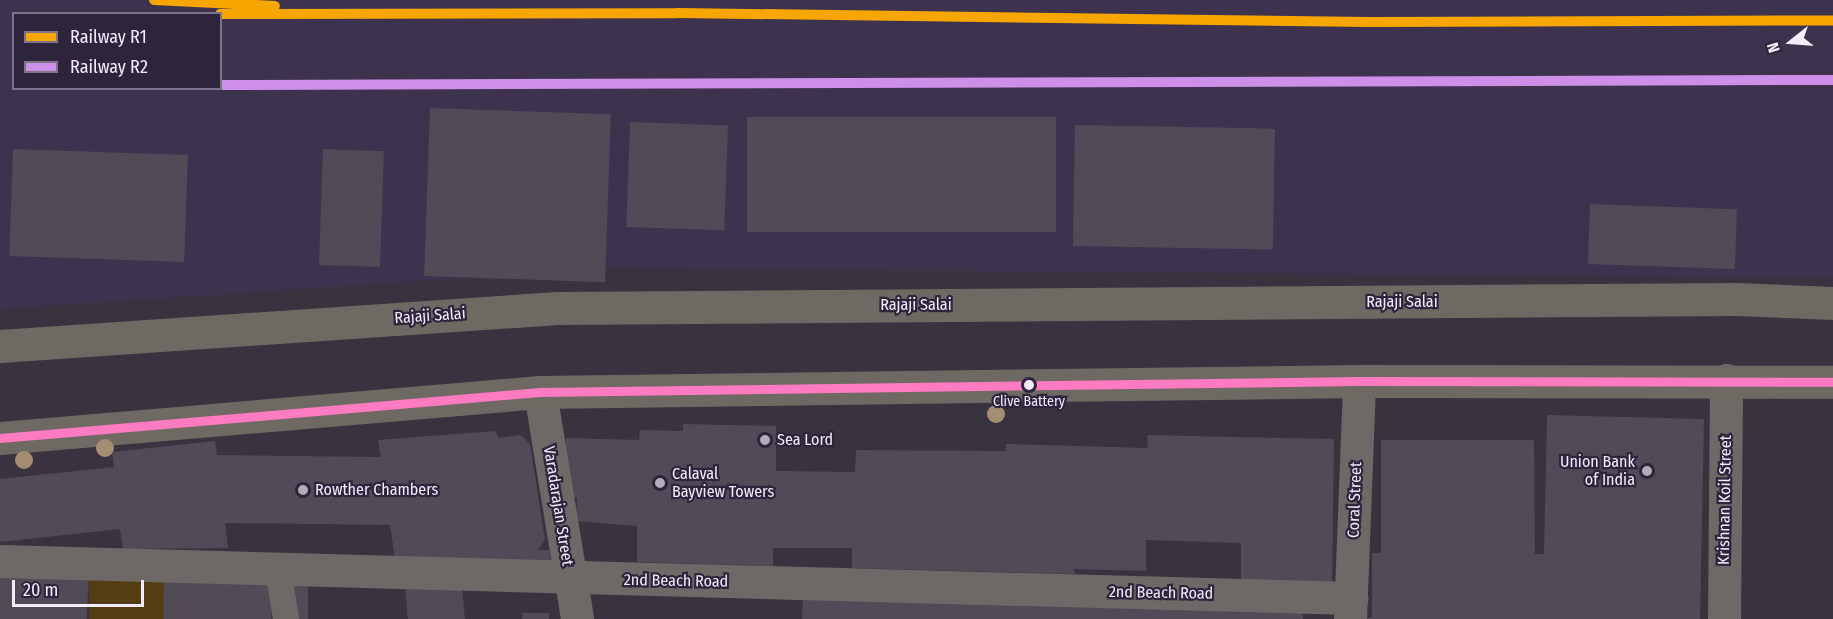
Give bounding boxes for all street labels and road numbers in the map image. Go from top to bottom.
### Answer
street label: Rajaji Salai [1366,292,1438,312]
street label: Rajaji Salai [880,295,952,315]
street label: Rajaji Salai [394,304,466,328]
street label: Krishnan Koil Street [1714,435,1736,565]
street label: Varadarajan Street [539,445,577,567]
street label: Coral Street [1344,462,1366,538]
street label: 2nd Beach Road [624,570,728,592]
street label: 2nd Beach Road [1109,582,1213,604]

